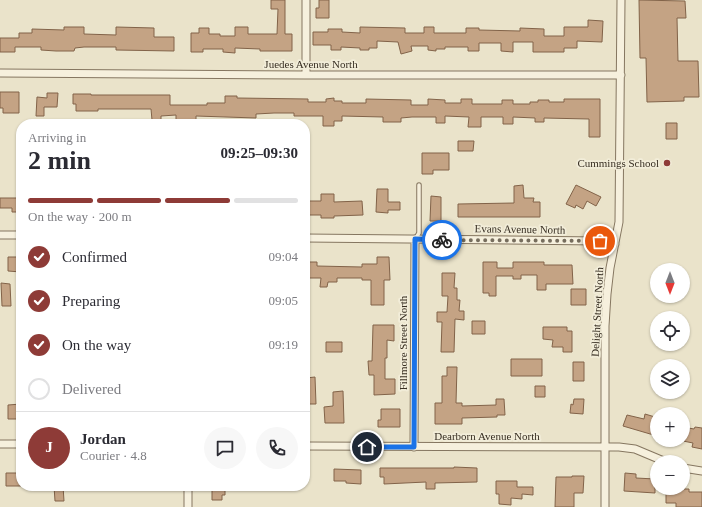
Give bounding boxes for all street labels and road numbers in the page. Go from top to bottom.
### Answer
street label: Juedes Avenue North [264,58,358,70]
street label: Evans Avenue North [474,222,566,236]
street label: Delight Street North [589,266,605,357]
street label: Fillmore Street North [397,295,409,390]
street label: Dearborn Avenue North [434,430,540,442]

